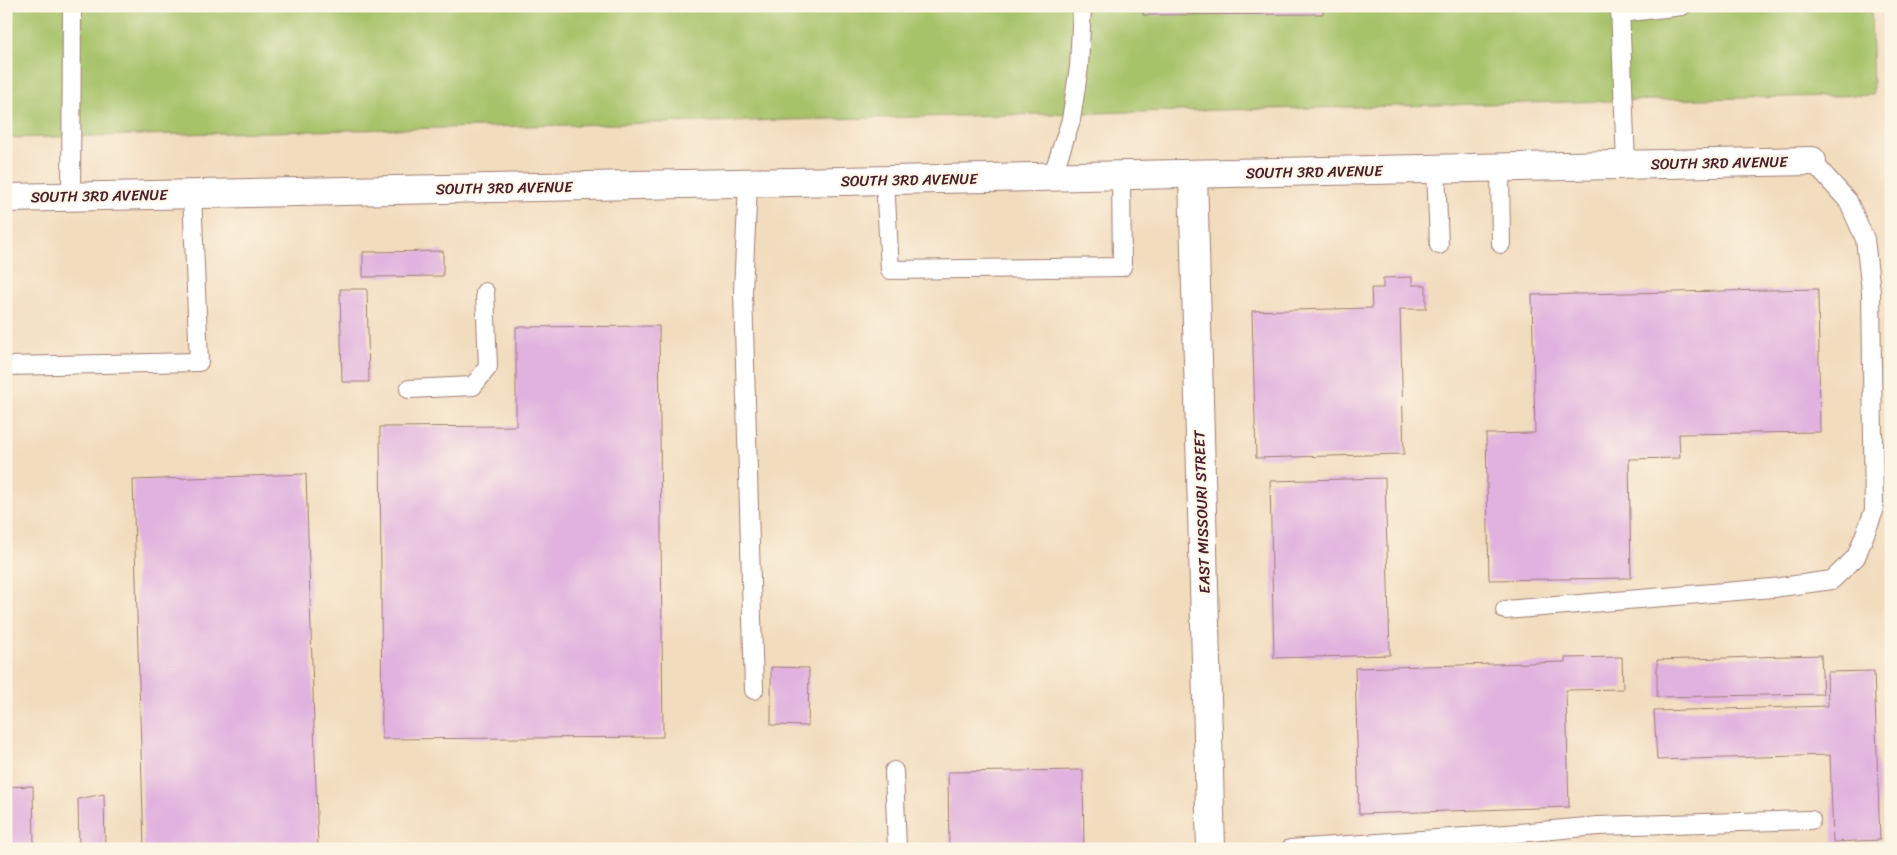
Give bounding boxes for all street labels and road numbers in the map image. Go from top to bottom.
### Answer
street label: SOUTH 3RD AVENUE [1650,149,1789,177]
street label: SOUTH 3RD AVENUE [1245,158,1384,186]
street label: SOUTH 3RD AVENUE [840,166,979,194]
street label: SOUTH 3RD AVENUE [435,174,574,202]
street label: SOUTH 3RD AVENUE [30,182,169,210]
street label: EAST MISSOURI STREET [1186,428,1218,594]

